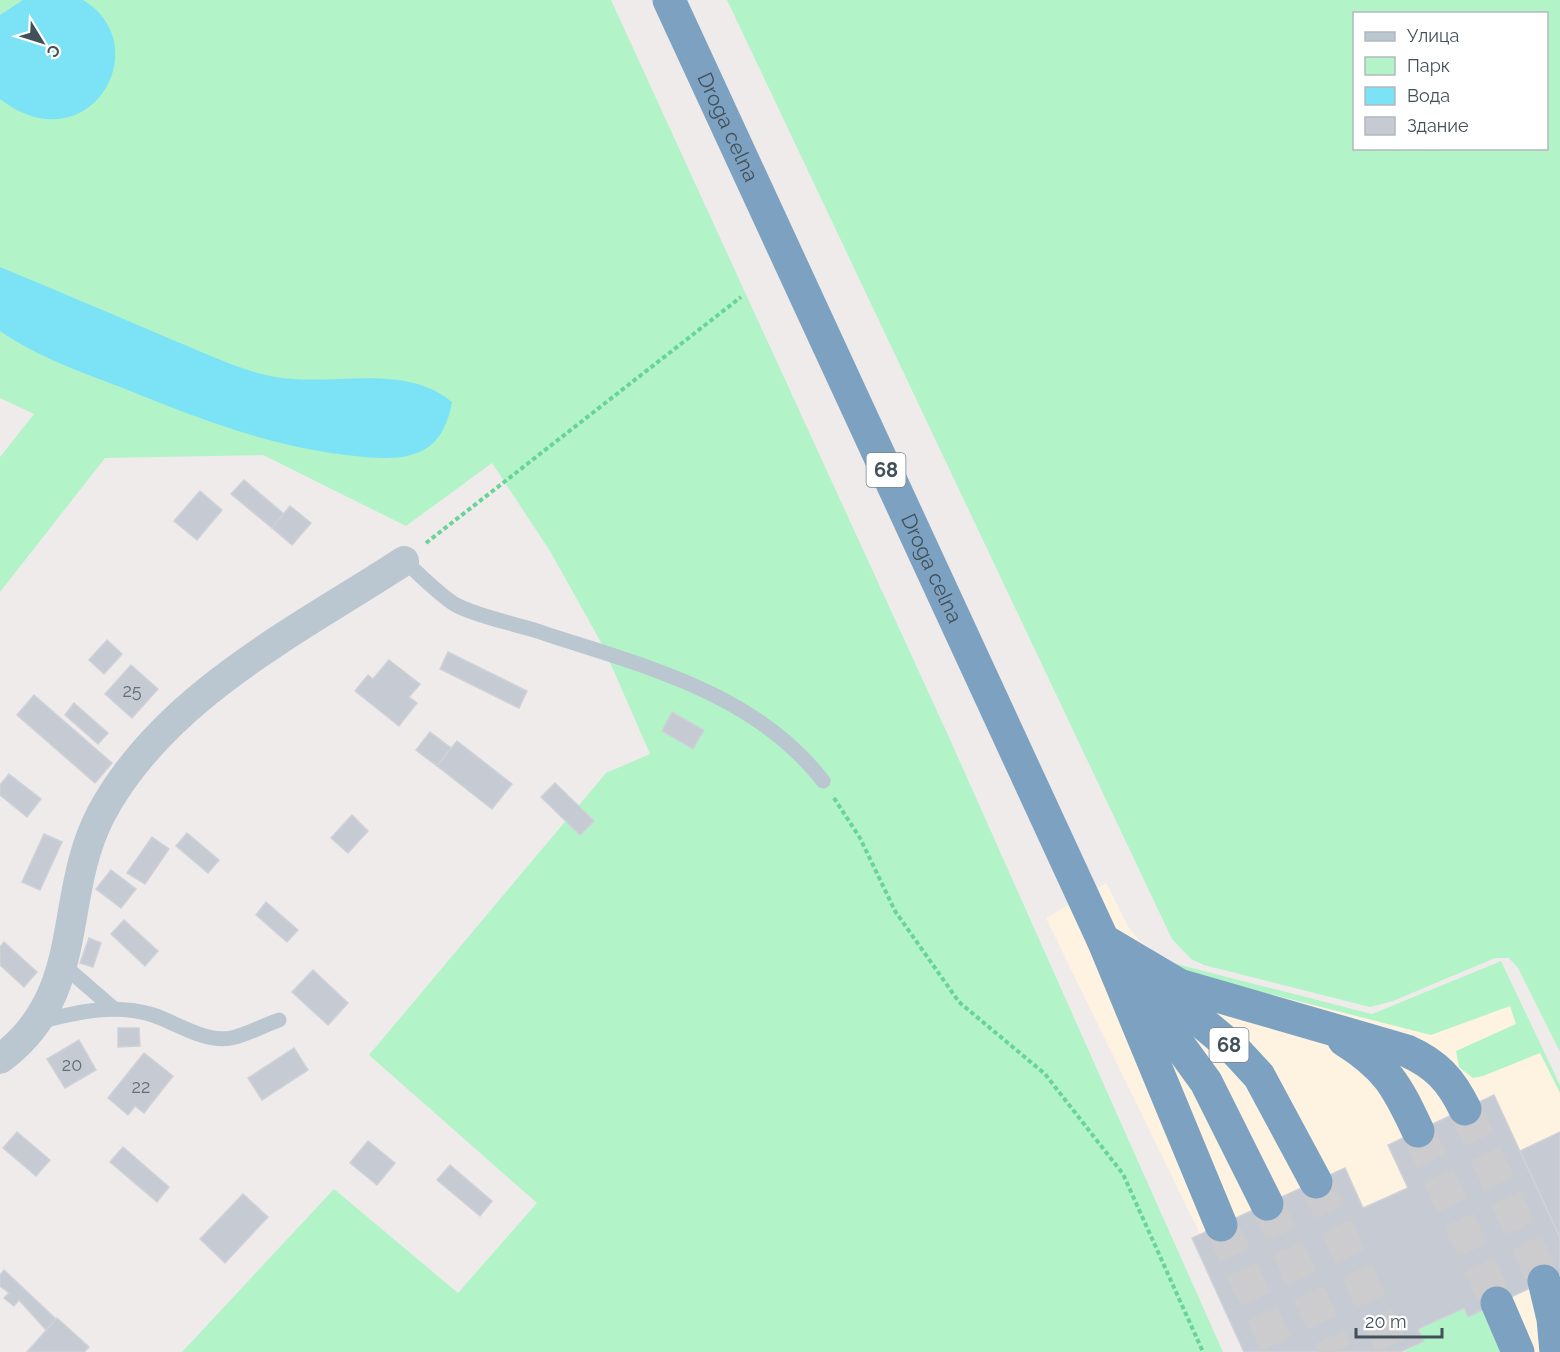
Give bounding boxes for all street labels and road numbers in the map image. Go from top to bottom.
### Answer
street label: Droga celna [692,68,764,185]
road number: 68 [866,453,906,487]
street label: Droga celna [896,510,968,627]
road number: 68 [1210,1028,1248,1062]

